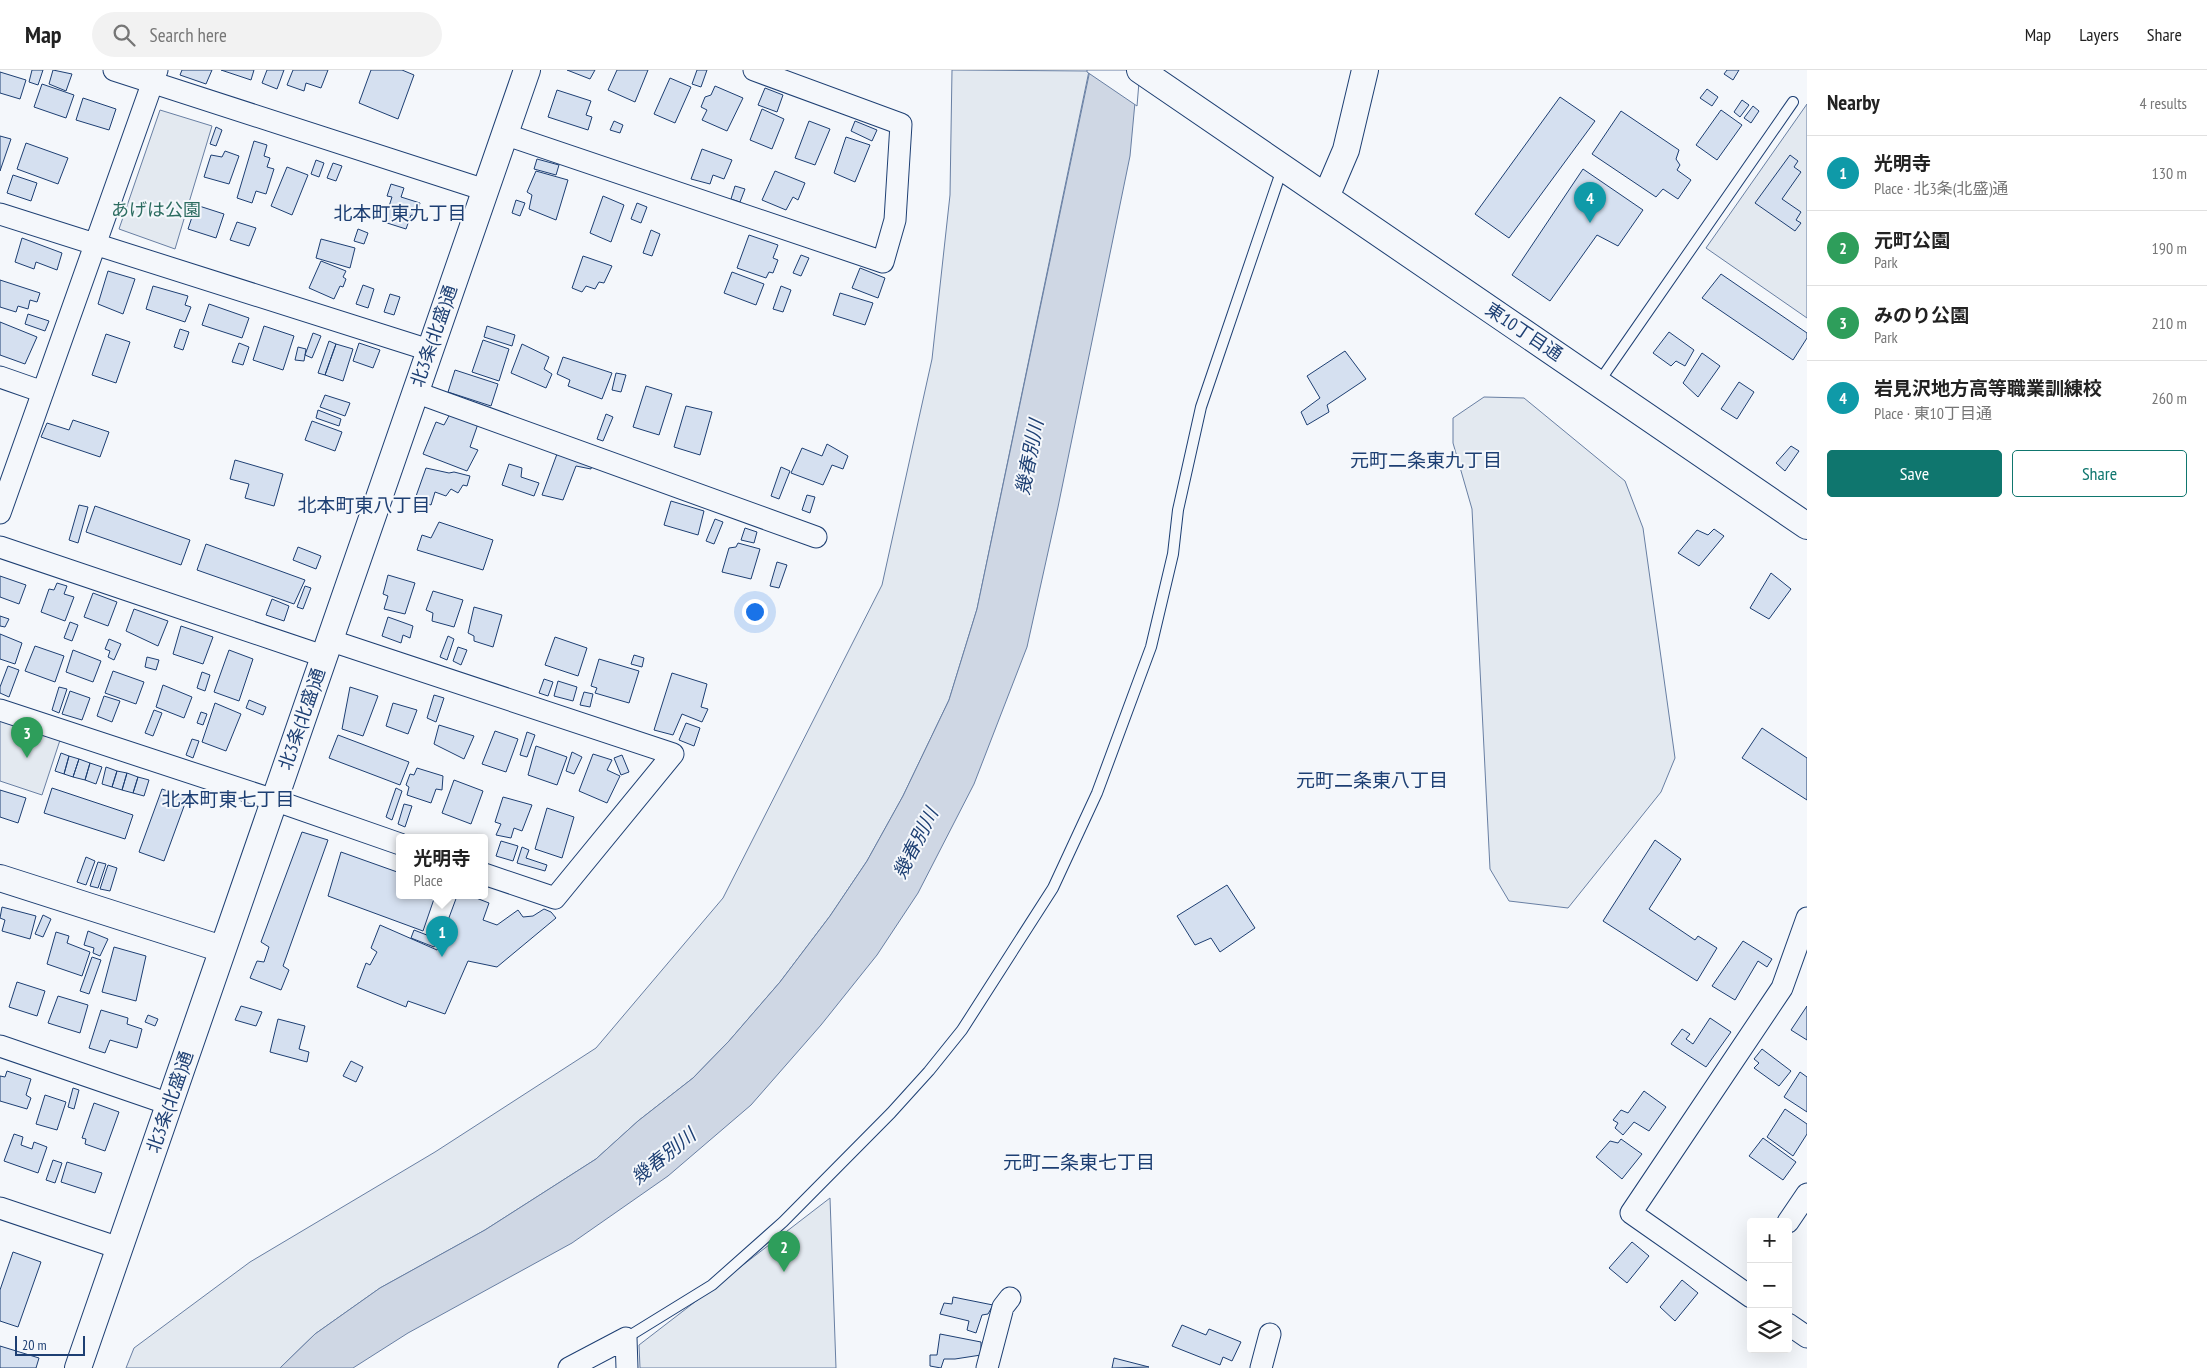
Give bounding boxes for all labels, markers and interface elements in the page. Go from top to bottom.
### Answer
search box [92,12,442,57]
text: Map [25,19,62,50]
icon: search [110,21,138,49]
text: Search here [150,23,227,47]
text: Map [2025,23,2051,46]
text: Layers [2079,23,2119,46]
text: Share [2147,23,2182,46]
text: Nearby [1827,89,1880,116]
text: 4 results [2140,93,2187,113]
text: 光明寺 [1874,151,1931,175]
text: 1 [1839,163,1847,183]
text: 130 m [2152,163,2187,183]
text: Place · 北3条(北盛)通 [1874,178,2008,198]
pin: 4 [1574,182,1606,223]
park label: あげは公園 [111,198,201,221]
district label: 北本町東九丁目 [333,201,467,225]
text: 元町公園 [1874,228,1950,252]
text: 2 [1839,238,1847,258]
text: 190 m [2152,238,2187,258]
text: Park [1874,252,1898,272]
street label: 北3条(北盛)通 [405,282,462,390]
street label: 東10丁目通 [1481,297,1567,366]
text: みのり公園 [1874,303,1969,327]
text: 3 [1839,313,1847,333]
text: 210 m [2152,313,2187,333]
text: Park [1874,327,1898,347]
text: 岩見沢地方高等職業訓練校 [1874,376,2102,400]
text: 4 [1839,388,1847,408]
text: 260 m [2152,388,2187,408]
text: Place · 東10丁目通 [1874,403,1992,423]
water label: 幾春別川 [1010,415,1048,497]
district label: 元町二条東九丁目 [1350,448,1502,472]
button: Save [1827,450,2002,497]
button: Share [2012,450,2187,497]
district label: 北本町東八丁目 [297,493,431,517]
your location [742,599,768,625]
street label: 北3条(北盛)通 [273,665,330,773]
pin: 3 [11,717,43,758]
district label: 元町二条東八丁目 [1296,768,1448,792]
district label: 北本町東七丁目 [161,787,295,811]
water label: 幾春別川 [887,802,944,882]
popup [396,834,488,899]
text: 光明寺 [413,846,471,870]
text: Place [413,870,443,890]
pin: 1 [426,916,458,957]
street label: 北3条(北盛)通 [141,1048,198,1156]
water label: 幾春別川 [626,1122,702,1189]
district label: 元町二条東七丁目 [1003,1150,1155,1174]
map controls [1747,1218,1792,1353]
button: + [1747,1218,1792,1263]
pin: 2 [768,1231,800,1272]
button: − [1747,1263,1792,1308]
button: layers [1747,1308,1792,1353]
scale bar [15,1333,85,1356]
text: 20 m [22,1336,47,1354]

